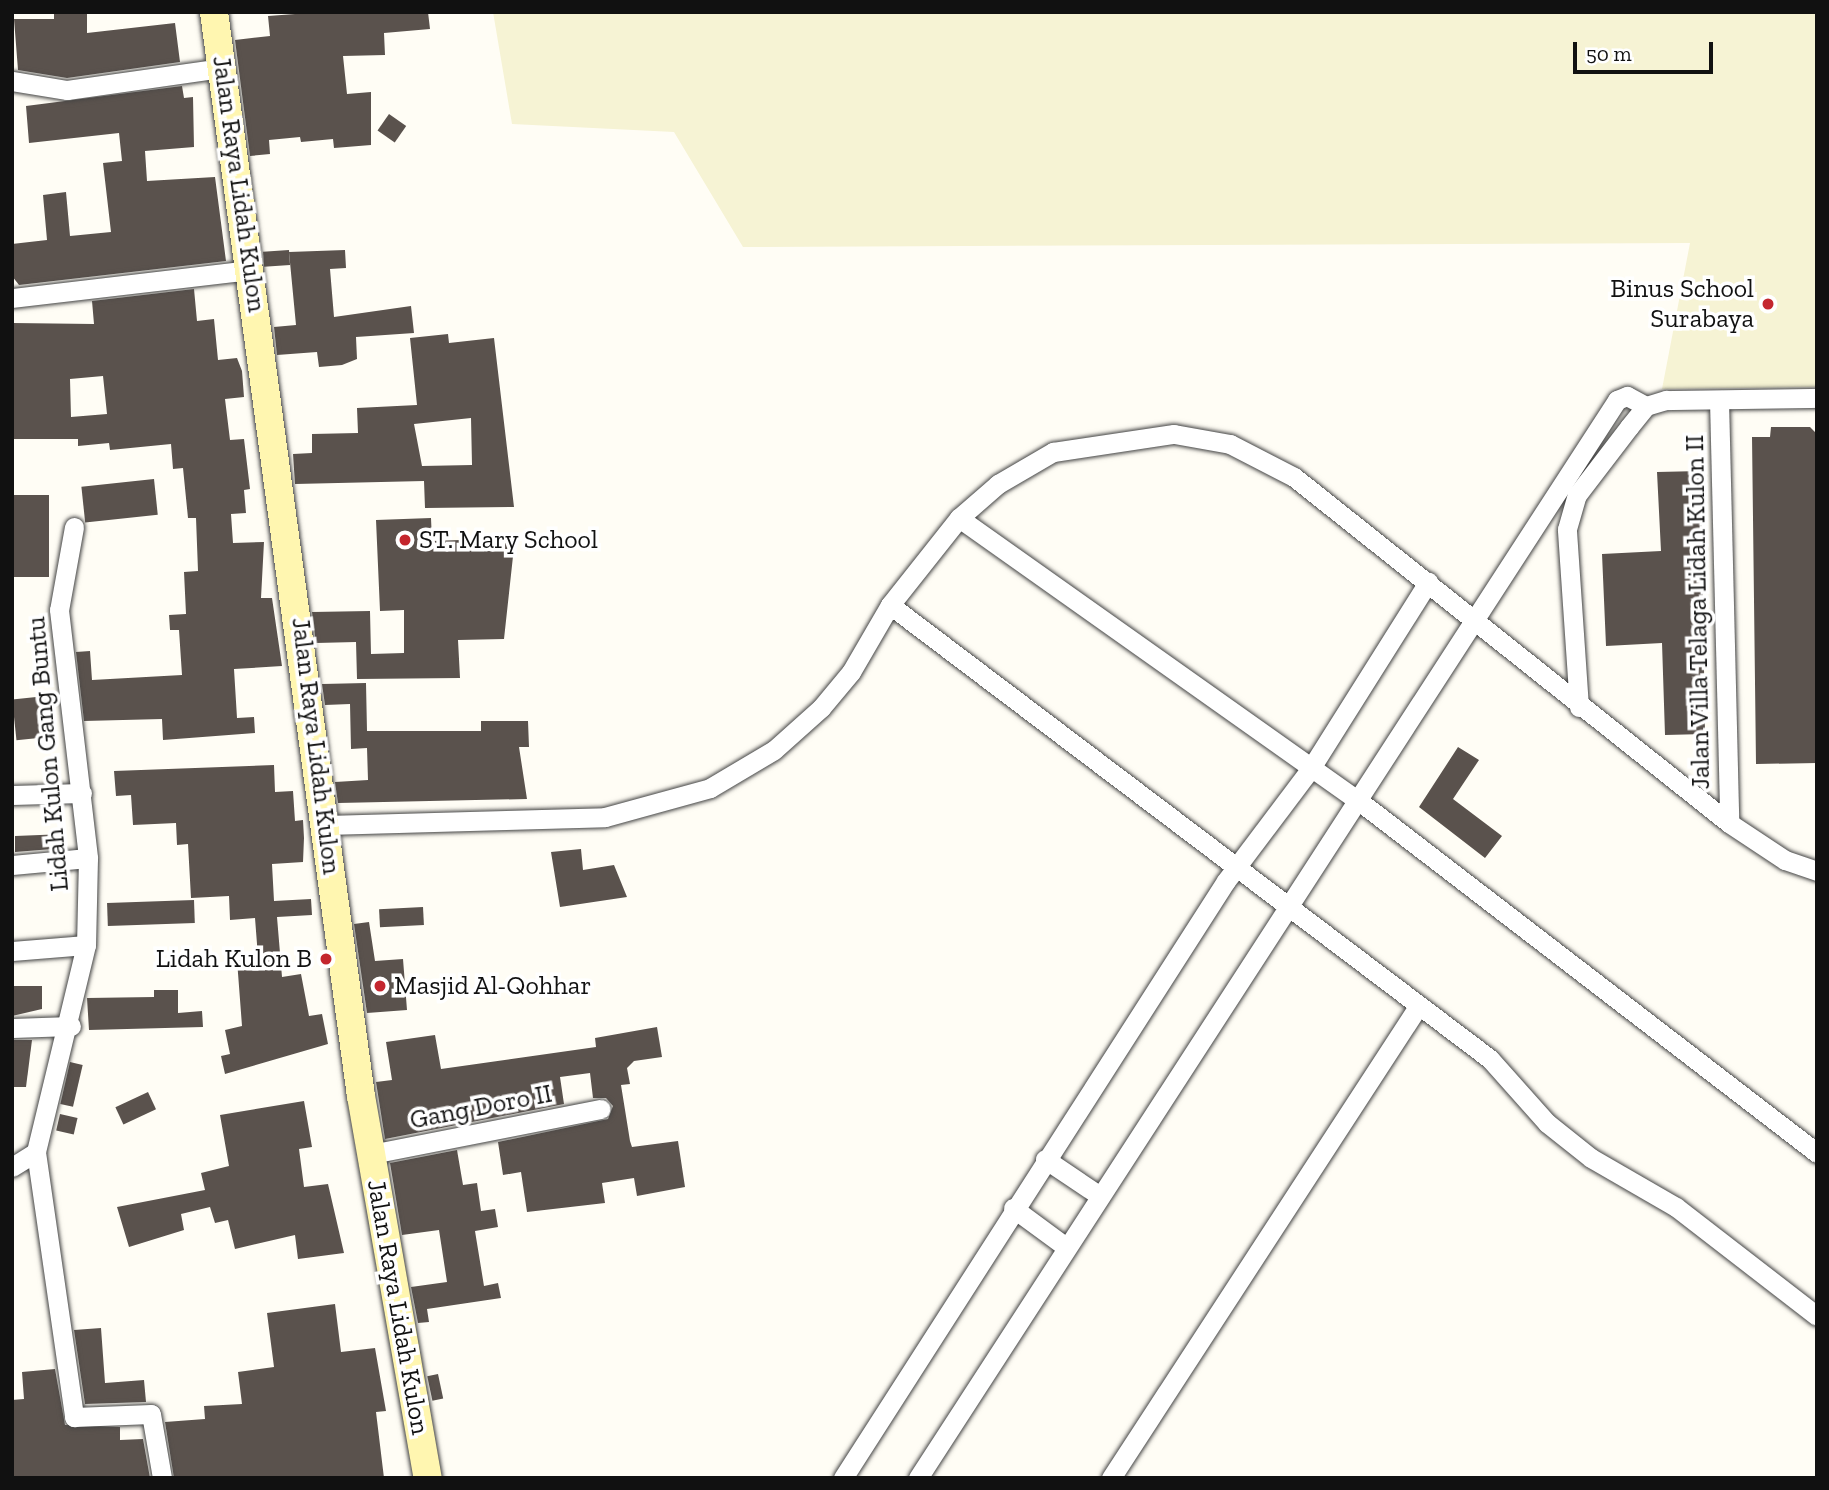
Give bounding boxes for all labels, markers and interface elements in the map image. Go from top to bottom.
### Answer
scale bar [1577,28,1717,72]
text: 50 m [1586,41,1632,66]
street label: Jalan Raya Lidah Kulon [206,54,272,314]
place label: Binus School Surabaya [1610,273,1754,334]
marker: Binus School Surabaya [1760,296,1776,312]
street label: Jalan Villa Telaga Lidah Kulon II [1679,434,1717,790]
place label: ST. Mary School [419,524,598,556]
marker: ST. Mary School [397,532,413,548]
street label: Lidah Kulon Gang Buntu [20,615,76,893]
street label: Jalan Raya Lidah Kulon [285,616,347,876]
place label: Lidah Kulon B [155,943,312,975]
marker: Lidah Kulon B [318,951,334,967]
place label: Masjid Al-Qohhar [394,970,592,1002]
marker: Masjid Al-Qohhar [372,978,388,994]
street label: Gang Doro II [407,1078,555,1136]
street label: Jalan Raya Lidah Kulon [360,1177,436,1437]

